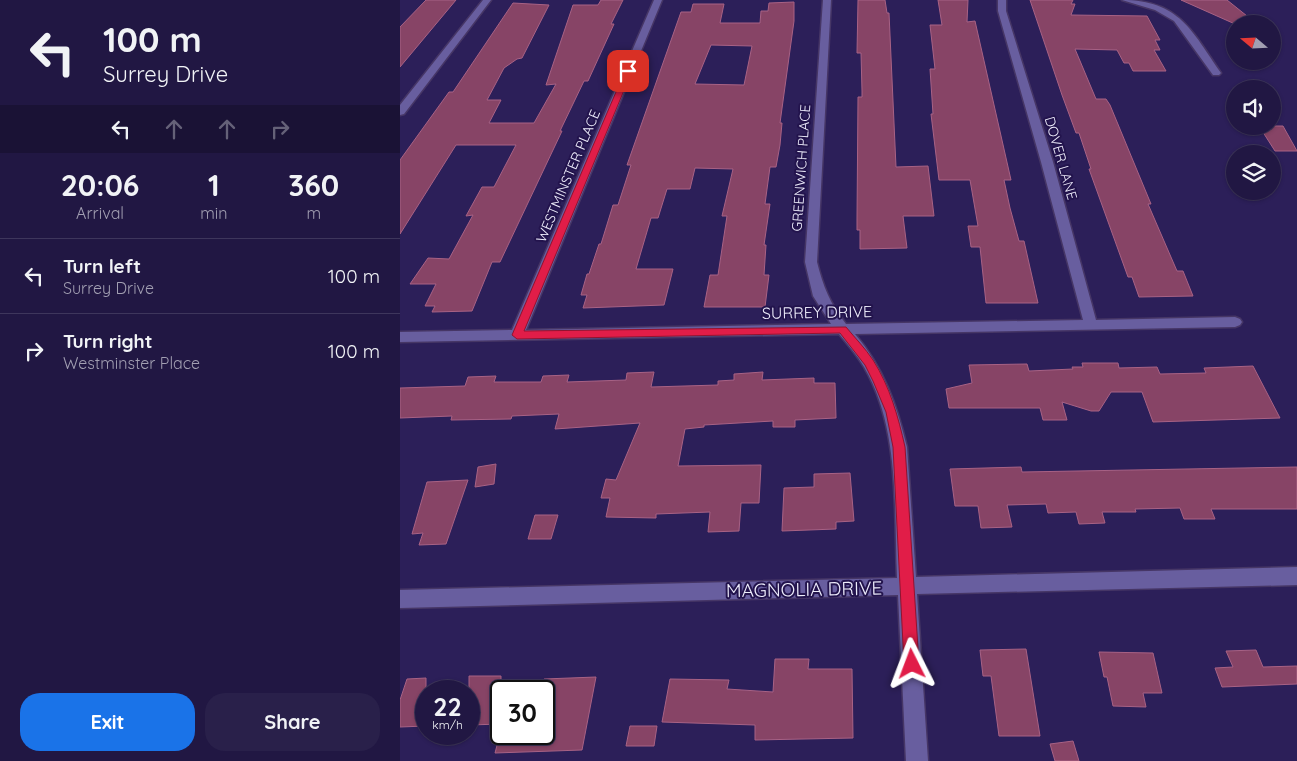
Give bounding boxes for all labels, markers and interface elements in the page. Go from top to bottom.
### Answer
north arrow [1226,15,1281,70]
map controls [1226,15,1281,200]
text: 100 m [103,17,202,61]
icon: left [20,20,85,85]
pin [607,50,649,92]
icon: arrive [614,57,642,85]
text: Surrey Drive [103,60,228,88]
button: sound [1226,80,1281,135]
street label: GREENWICH PLACE [788,104,814,232]
street label: WESTMINSTER PLACE [532,107,604,245]
street label: DOVER LANE [1041,114,1081,202]
icon: left [107,115,135,143]
icon: ahead [160,115,188,143]
icon: ahead [213,115,241,143]
icon: right [266,115,294,143]
button: layers [1226,145,1281,200]
text: 20:06 [61,166,139,204]
text: 1 [208,166,220,204]
text: 360 [288,166,339,204]
text: Arrival [76,203,124,223]
text: min [200,203,227,223]
text: m [306,203,321,223]
text: Turn left [63,254,141,278]
icon: left [20,262,48,290]
text: 100 m [328,264,380,288]
text: Surrey Drive [63,278,154,298]
street label: SURREY DRIVE [762,301,872,323]
text: Turn right [63,329,152,353]
icon: right [20,337,48,365]
text: 100 m [328,339,380,363]
text: Westminster Place [63,353,200,373]
street label: MAGNOLIA DRIVE [726,576,882,602]
position arrow [885,637,937,689]
speed limit sign: 30 [490,680,555,745]
text: 22 [433,691,462,722]
button: Exit [20,693,195,751]
button: Share [205,693,380,751]
text: km/h [432,717,463,732]

